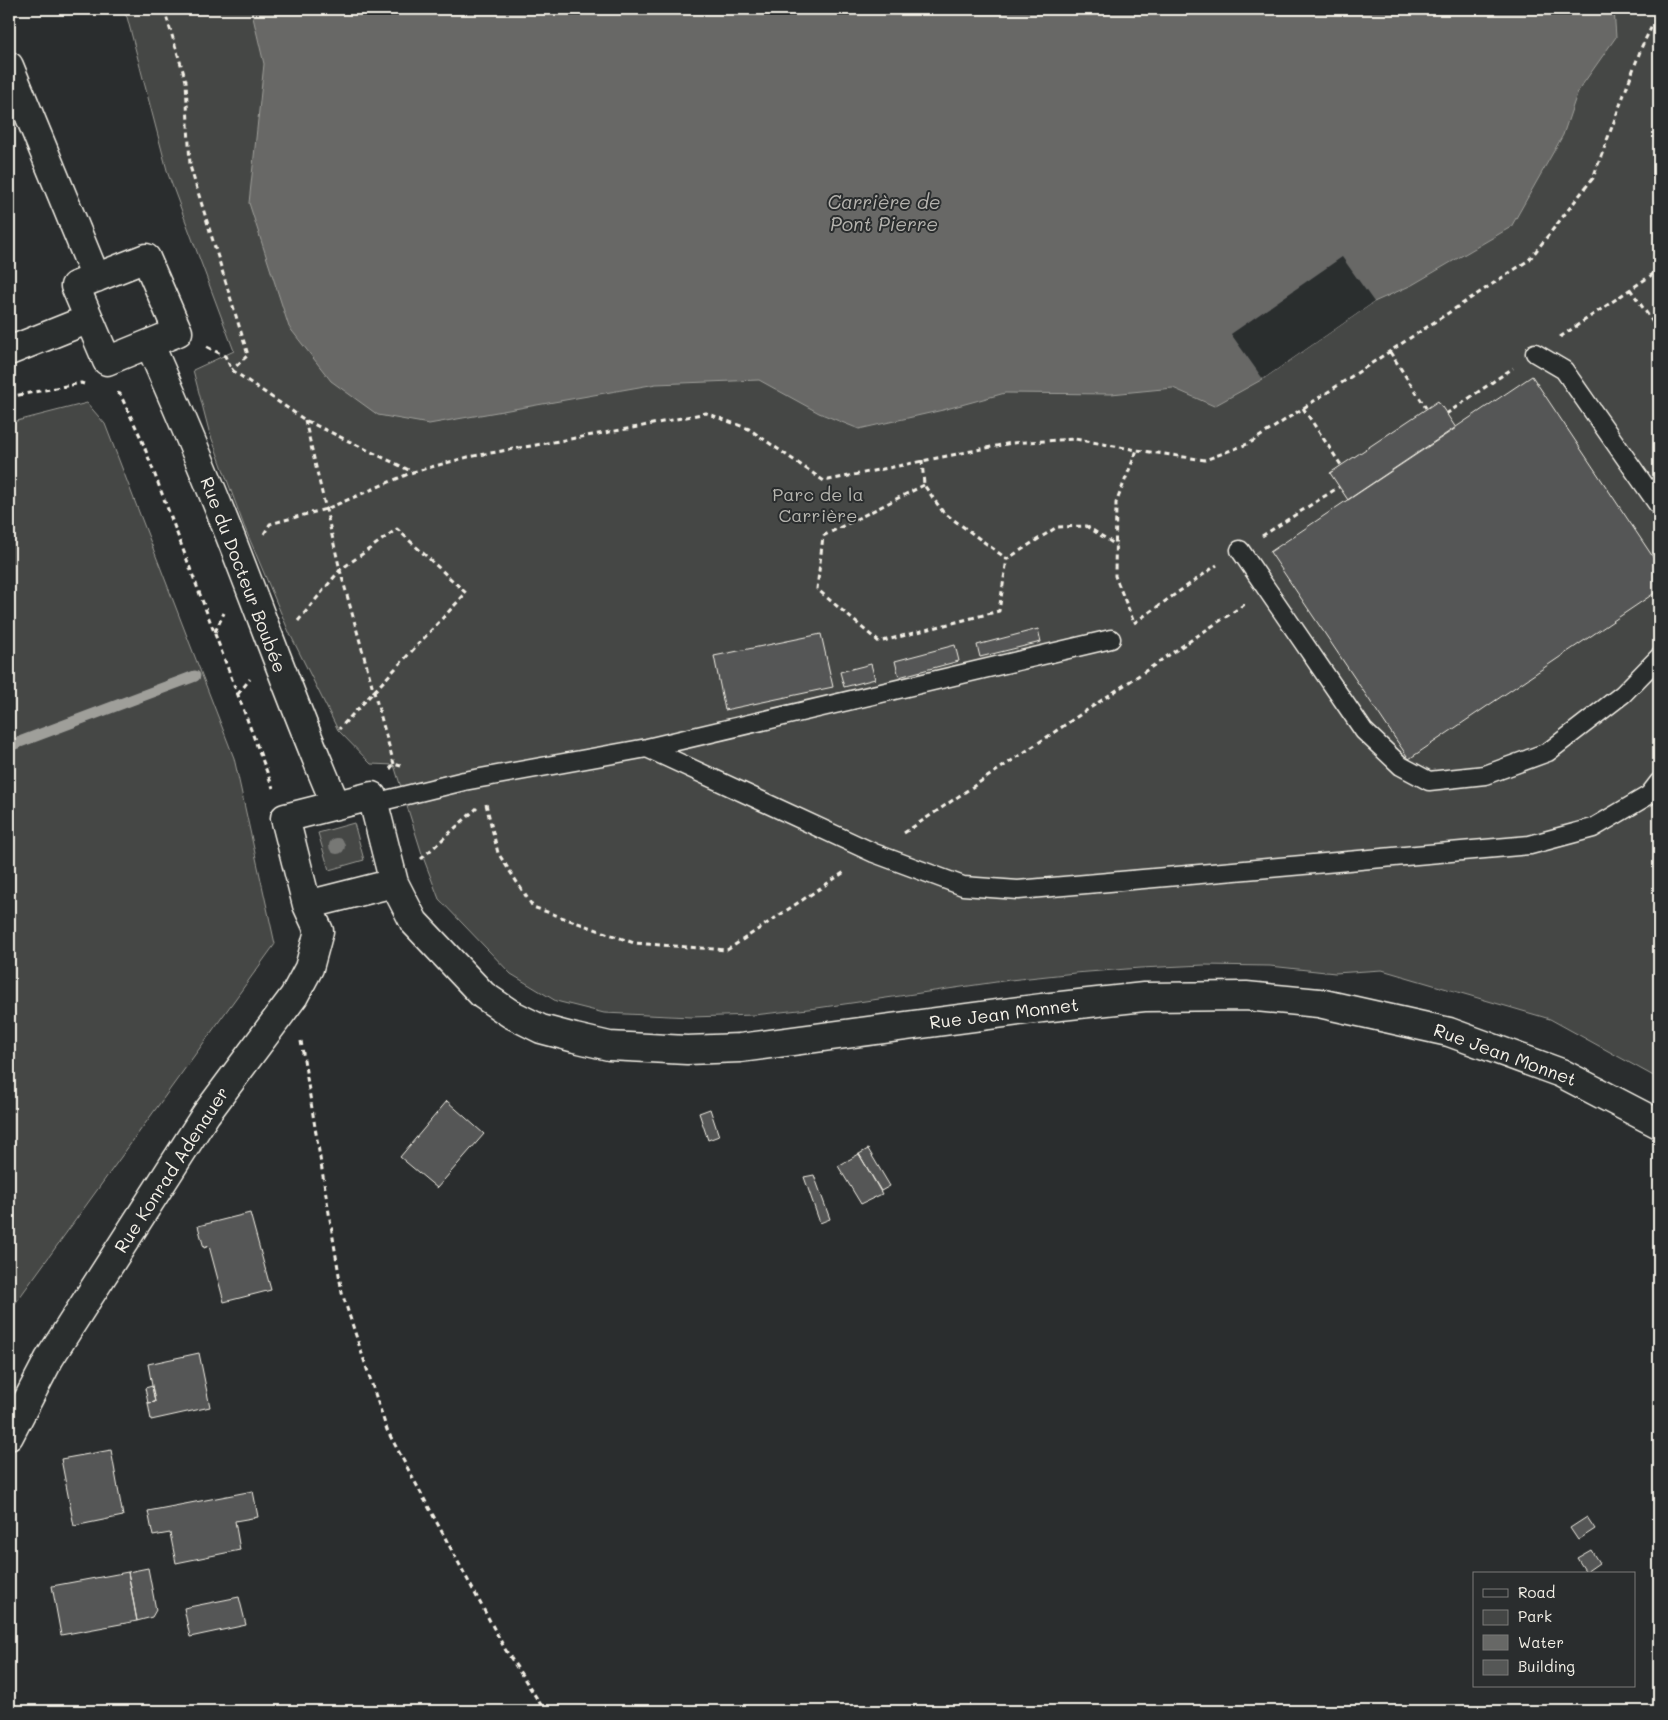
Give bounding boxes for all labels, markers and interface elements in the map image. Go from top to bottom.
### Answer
water label: Carrière de Pont Pierre [827,189,941,236]
street label: Rue du Docteur Boubée [195,473,292,676]
park label: Parc de la Carrière [772,482,864,527]
street label: Rue Jean Monnet [928,992,1080,1034]
street label: Rue Jean Monnet [1431,1017,1580,1091]
street label: Rue Konrad Adenauer [108,1082,234,1257]
legend [1473,1572,1636,1688]
text: Road [1518,1582,1555,1602]
text: Park [1518,1606,1552,1626]
text: Water [1518,1632,1564,1652]
text: Building [1518,1656,1575,1676]

